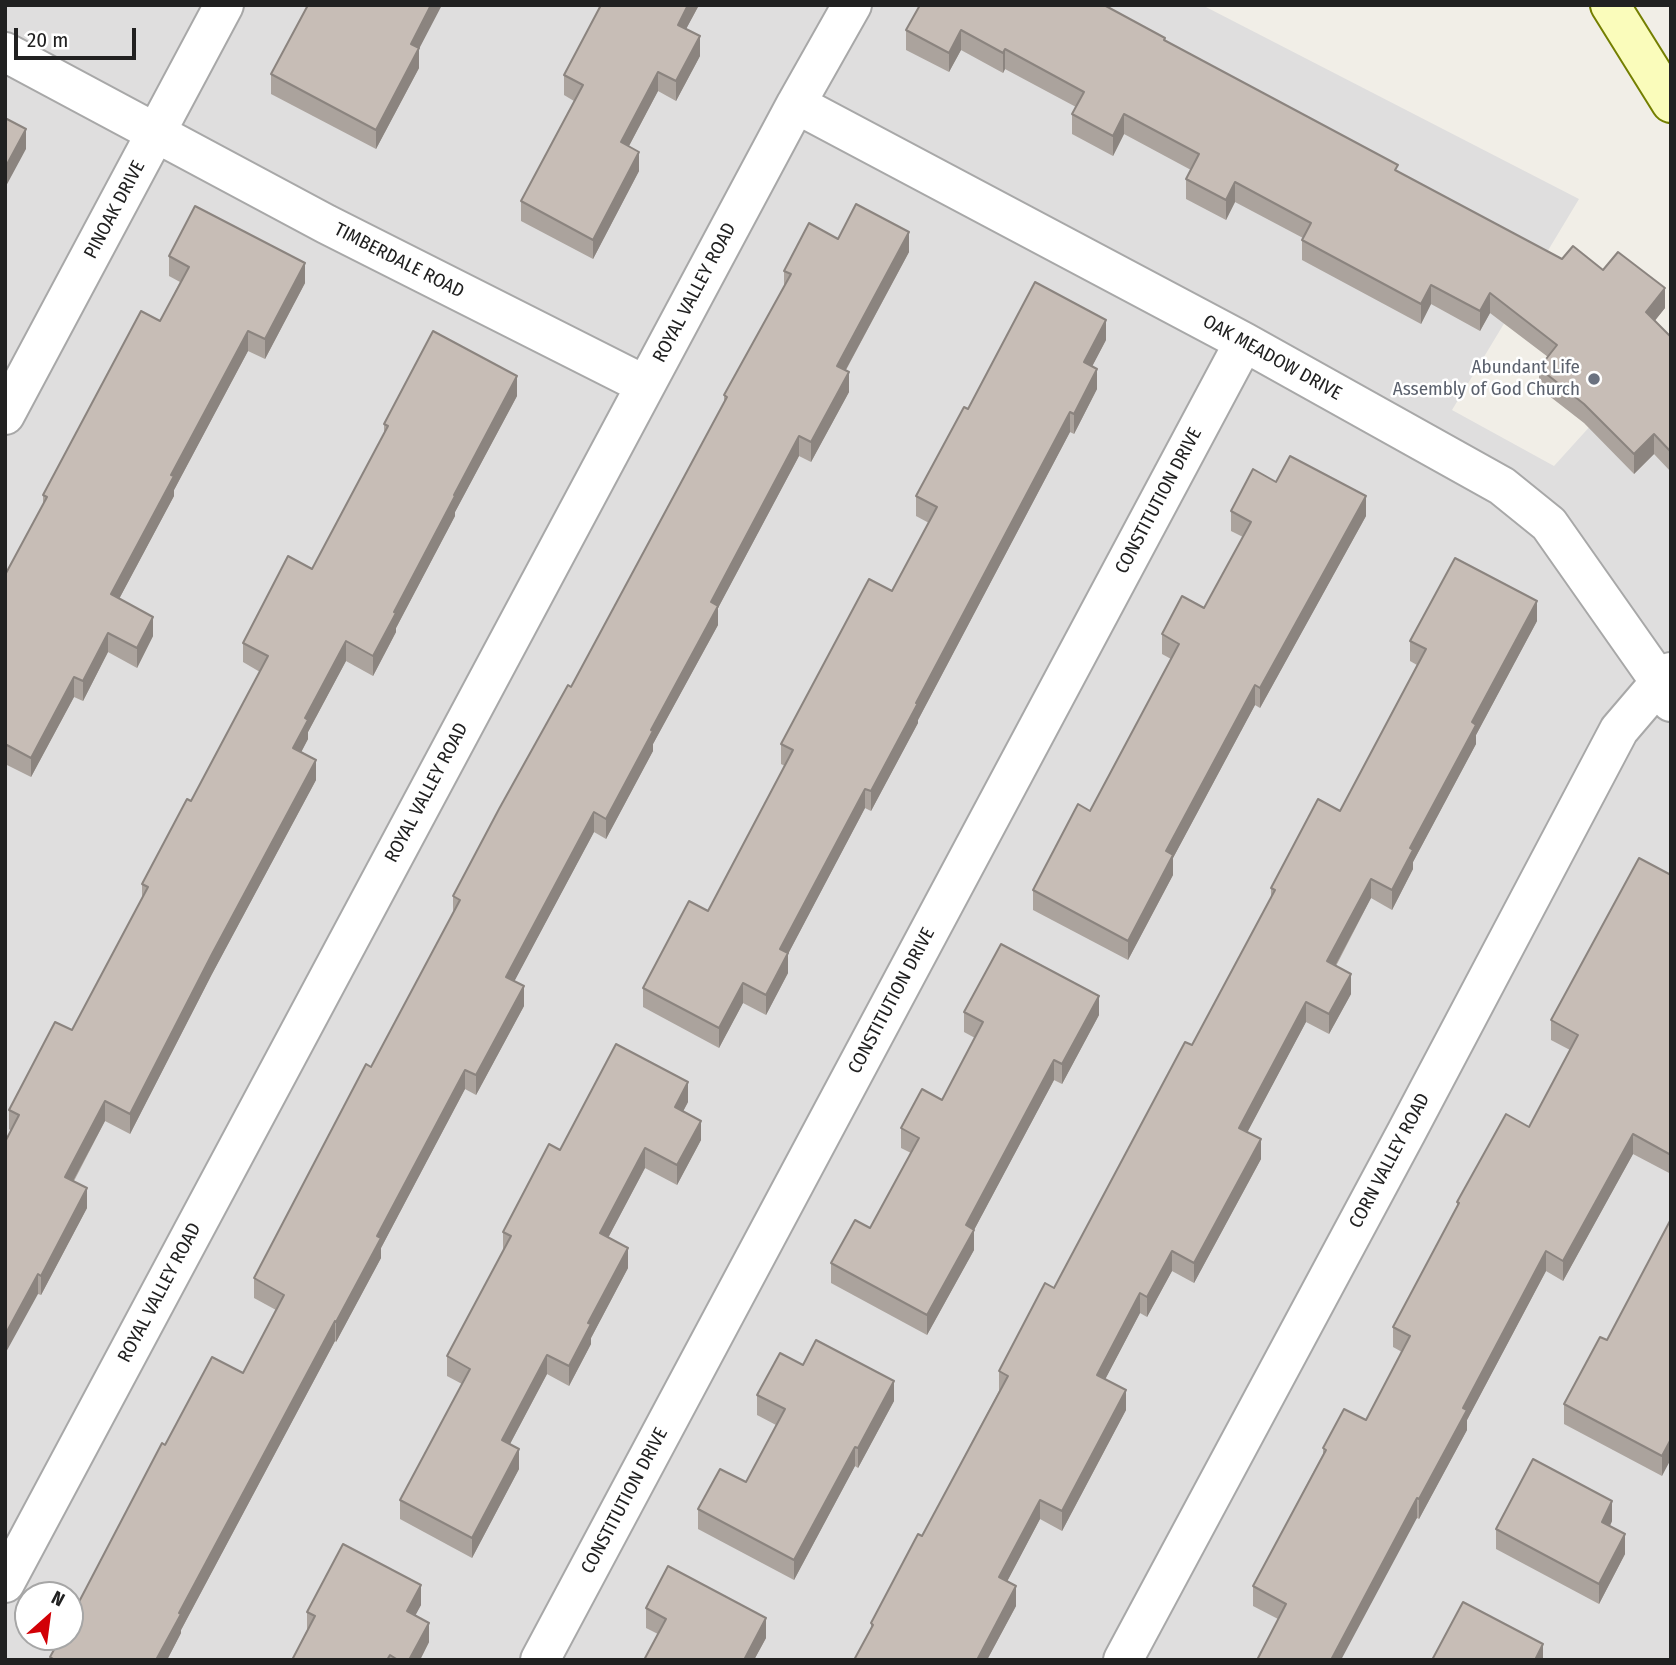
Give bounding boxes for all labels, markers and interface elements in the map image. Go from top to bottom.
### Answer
scale bar [18,14,140,58]
text: 20 m [27,27,68,53]
street label: PINOAK DRIVE [80,157,150,263]
street label: TIMBERDALE ROAD [330,218,468,304]
street label: ROYAL VALLEY ROAD [649,219,741,367]
street label: OAK MEADOW DRIVE [1199,310,1345,406]
place label: Abundant Life Assembly of God Church [1393,357,1580,401]
marker: Abundant Life Assembly of God Church [1586,371,1602,387]
street label: CONSTITUTION DRIVE [1111,424,1207,578]
street label: ROYAL VALLEY ROAD [381,719,473,867]
street label: CONSTITUTION DRIVE [844,924,940,1078]
street label: CORN VALLEY ROAD [1345,1090,1435,1232]
street label: ROYAL VALLEY ROAD [114,1219,206,1367]
street label: CONSTITUTION DRIVE [577,1424,673,1578]
north arrow [14,1581,84,1651]
text: N [48,1586,69,1612]

